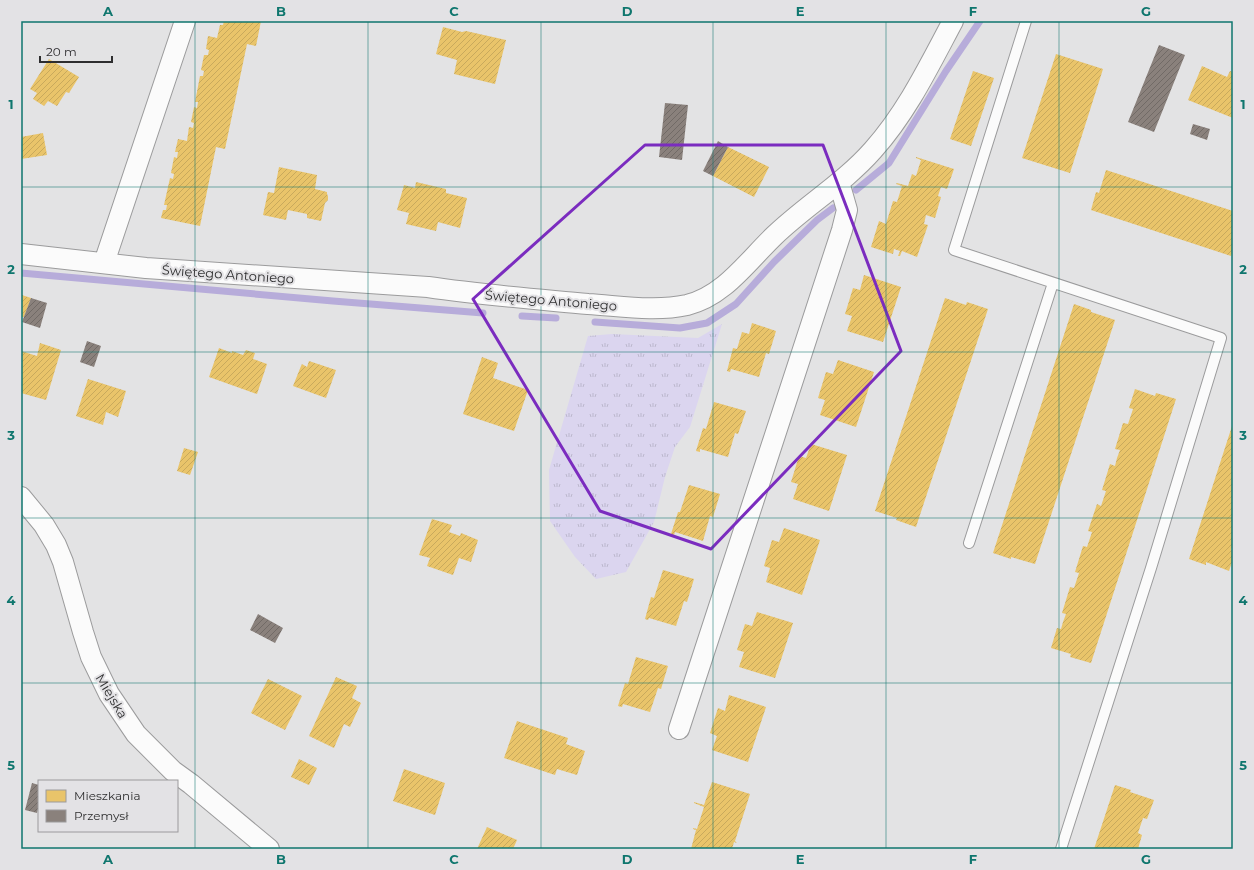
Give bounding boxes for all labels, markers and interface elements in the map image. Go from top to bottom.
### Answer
text: A [102,3,114,19]
text: B [276,3,286,19]
text: C [449,3,459,19]
text: D [622,3,633,19]
text: E [796,3,805,19]
text: F [969,3,977,19]
text: G [1141,3,1151,19]
scale bar [40,38,112,64]
text: 20 m [46,44,77,59]
text: 1 [8,96,14,112]
text: 1 [1240,96,1246,112]
text: 2 [7,261,15,277]
street label: Świętego Antoniego [161,261,295,287]
text: 2 [1239,261,1247,277]
street label: Świętego Antoniego [484,286,618,314]
text: 3 [6,427,15,443]
text: 3 [1238,427,1247,443]
text: 4 [7,592,16,608]
text: 4 [1239,592,1248,608]
street label: Miejska [93,671,131,721]
text: 5 [7,757,15,773]
text: 5 [1239,757,1247,773]
legend [38,780,178,832]
text: Mieszkania [74,788,140,803]
text: Przemysł [74,808,129,823]
text: A [102,851,114,867]
text: B [276,851,286,867]
text: C [449,851,459,867]
text: D [622,851,633,867]
text: E [796,851,805,867]
text: F [969,851,977,867]
text: G [1141,851,1151,867]

